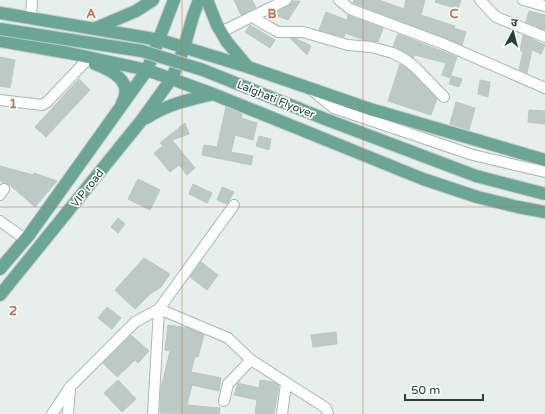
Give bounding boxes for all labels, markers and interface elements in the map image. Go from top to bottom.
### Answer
text: A [86,6,96,22]
text: B [267,6,277,22]
text: C [449,6,459,22]
north arrow [493,12,533,52]
text: उ [510,16,519,29]
street label: Lalghati Flyover [235,78,317,121]
text: 1 [9,96,17,112]
street label: VIP road [68,167,107,210]
text: 2 [9,303,17,319]
scale bar [405,376,483,402]
text: 50 m [411,383,440,397]

